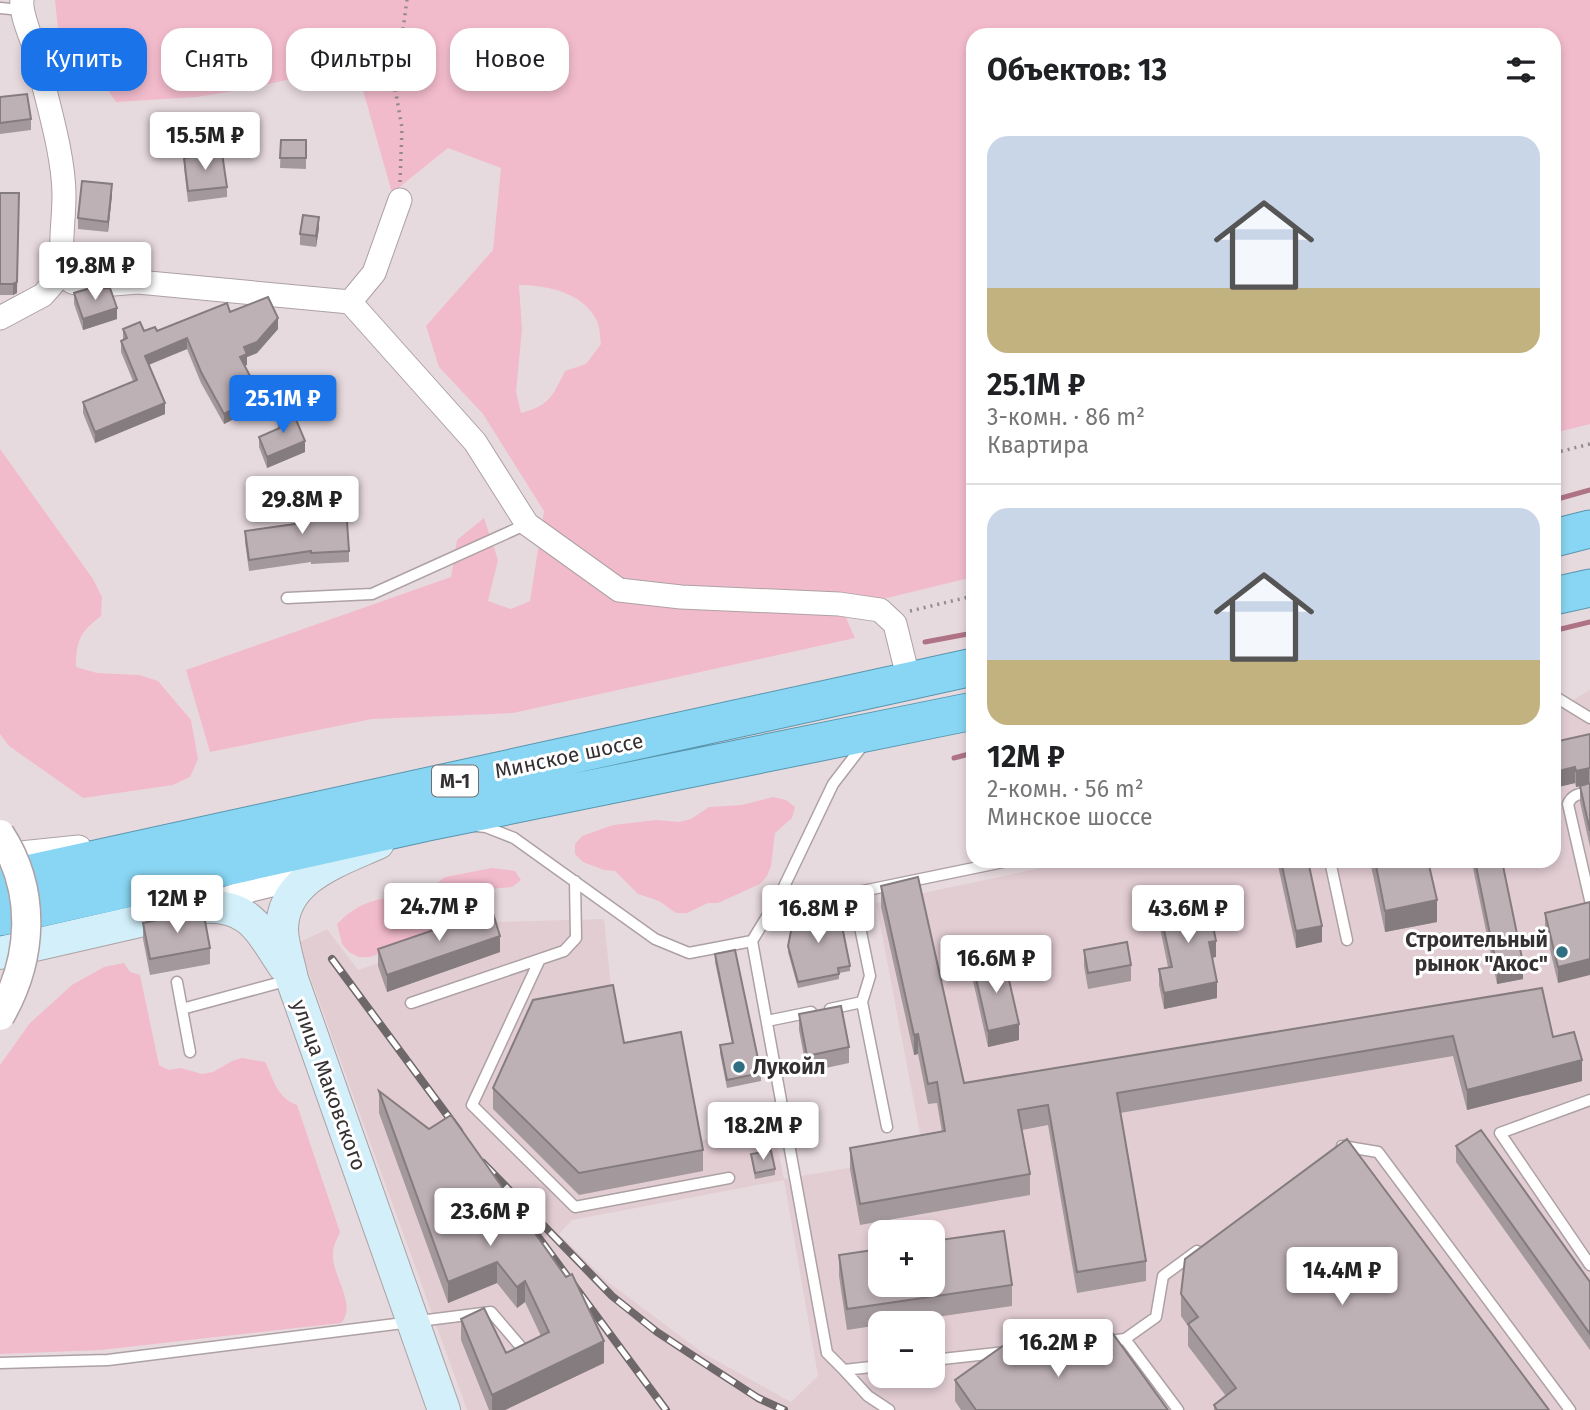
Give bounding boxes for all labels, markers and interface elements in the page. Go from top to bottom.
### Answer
chip: Купить [21,28,147,91]
chip: Снять [161,28,272,91]
chip: Фильтры [286,28,436,91]
chip: Новое [450,28,569,91]
icon: filters [1502,51,1540,89]
text: Объектов: 13 [987,52,1167,88]
pin: 15.5M ₽ [140,113,270,172]
text: 15.5M ₽ [166,121,244,149]
icon: home [1201,182,1327,308]
pin: 19.8M ₽ [30,243,160,302]
text: 19.8M ₽ [55,251,135,279]
text: 25.1M ₽ [987,367,1085,403]
pin: 25.1M ₽ [218,376,348,435]
text: 25.1M ₽ [245,384,321,412]
text: 3-комн. · 86 m² [987,403,1145,431]
text: Квартира [987,431,1089,459]
pin: 29.8M ₽ [237,476,367,536]
text: 29.8M ₽ [262,485,342,513]
icon: home [1201,554,1327,680]
street label: Минское шоссе [492,728,646,784]
text: 12M ₽ [987,739,1065,775]
road number: М-1 [432,766,478,796]
text: 2-комн. · 56 m² [987,775,1144,803]
text: Минское шоссе [987,803,1152,831]
pin: 12M ₽ [128,876,226,935]
text: 12M ₽ [147,884,207,912]
pin: 24.7M ₽ [374,884,504,943]
pin: 16.8M ₽ [753,886,883,945]
pin: 43.6M ₽ [1123,886,1253,945]
text: 24.7M ₽ [400,892,478,920]
text: 16.8M ₽ [778,894,858,922]
text: 43.6M ₽ [1148,894,1228,922]
place label: Строительный рынок "Акос" [1405,927,1548,977]
pin: 16.6M ₽ [931,936,1061,995]
text: 16.6M ₽ [956,944,1036,972]
marker: Строительный рынок "Акос" [1554,944,1570,960]
street label: улица Маковского [286,996,372,1174]
place label: Лукойл [753,1054,826,1080]
marker: Лукойл [731,1059,747,1075]
pin: 18.2M ₽ [698,1102,828,1162]
text: 18.2M ₽ [724,1111,802,1139]
pin: 23.6M ₽ [425,1188,555,1248]
text: 23.6M ₽ [450,1197,530,1225]
map controls [868,1220,945,1388]
button: + [868,1220,945,1297]
pin: 14.4M ₽ [1277,1248,1407,1307]
text: 14.4M ₽ [1303,1256,1381,1284]
button: − [868,1311,945,1388]
pin: 16.2M ₽ [993,1320,1123,1379]
text: 16.2M ₽ [1019,1328,1097,1356]

